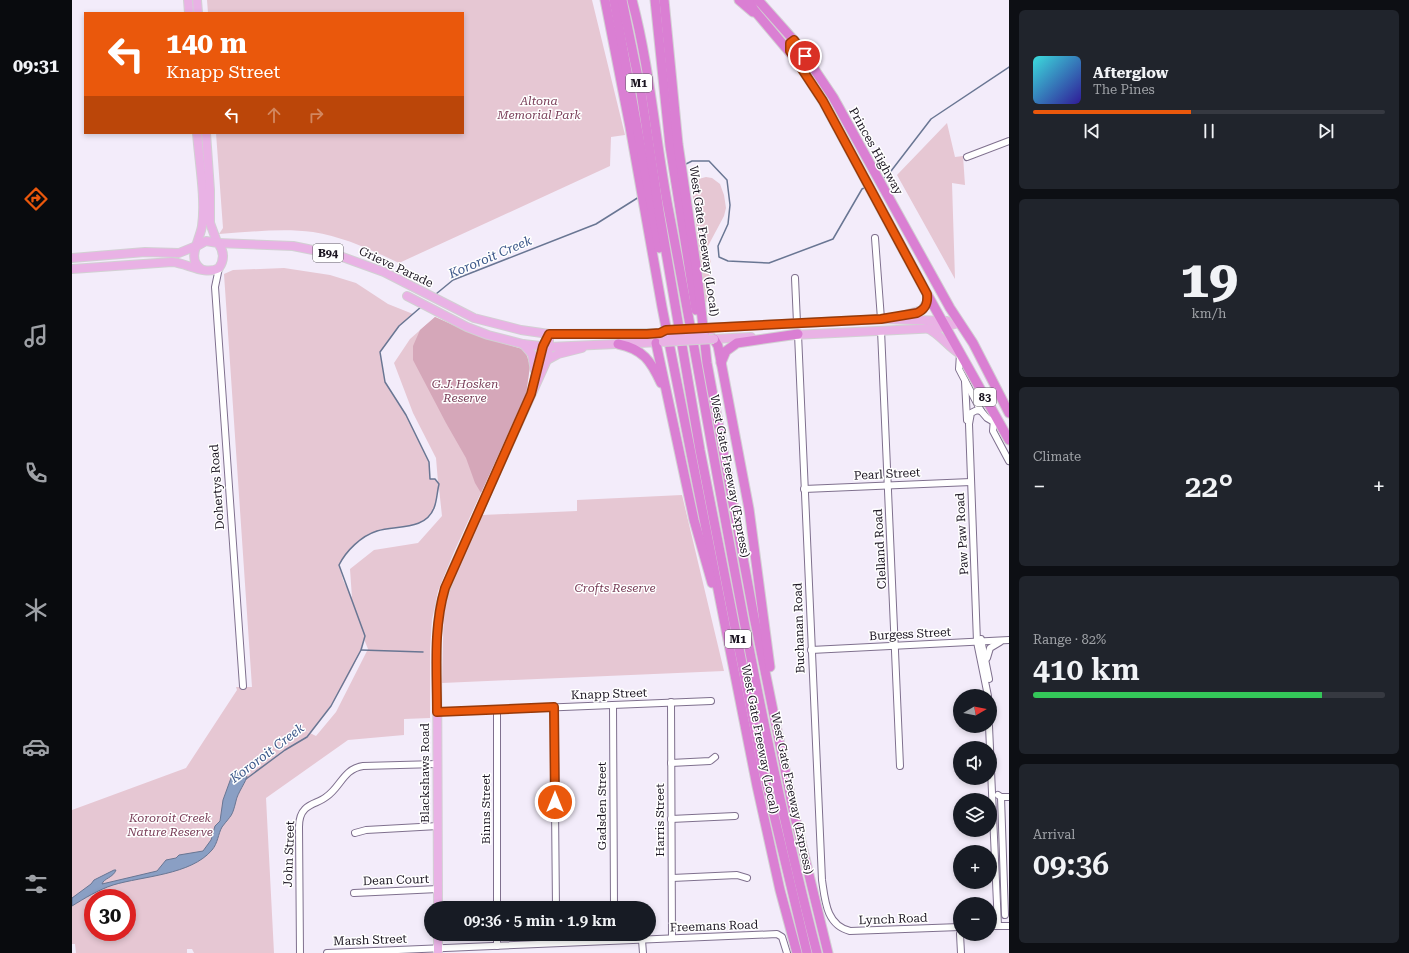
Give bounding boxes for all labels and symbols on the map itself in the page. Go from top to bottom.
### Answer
pin [788,39,822,73]
road number: M1 [626,74,652,92]
park label: Altona Memorial Park [496,94,581,122]
street label: Princes Highway [846,105,906,198]
street label: West Gate Freeway (Local) [686,165,722,317]
water label: Kororoit Creek [445,232,535,282]
road number: B94 [313,244,343,262]
street label: Grieve Parade [357,244,436,290]
park label: G.J. Hosken Reserve [432,377,498,405]
road number: 83 [974,388,996,406]
street label: West Gate Freeway (Express) [707,393,753,559]
street label: Dohertys Road [207,443,227,530]
street label: Pearl Street [853,465,921,483]
street label: Paw Paw Road [953,492,971,576]
street label: Clelland Road [871,508,889,590]
park label: Crofts Reserve [574,581,656,595]
street label: Buchanan Road [790,582,808,674]
street label: Burgess Street [869,625,952,643]
road number: M1 [725,630,751,648]
street label: West Gate Freeway (Local) [739,663,781,815]
street label: Knapp Street [571,686,648,702]
north arrow [953,689,997,733]
street label: West Gate Freeway (Express) [768,711,816,875]
water label: Kororoit Creek [226,720,308,786]
street label: Blackshaws Road [418,723,432,823]
street label: Gadsden Street [595,761,609,850]
street label: Binns Street [479,773,493,844]
position arrow [534,781,576,823]
street label: Harris Street [653,783,667,857]
park label: Kororoit Creek Nature Reserve [126,811,213,839]
street label: John Street [281,820,297,888]
street label: Dean Court [363,872,430,888]
speed limit sign: 30 [84,889,136,941]
street label: Lynch Road [858,911,928,927]
street label: Freemans Road [670,917,759,935]
street label: Marsh Street [333,932,408,948]

